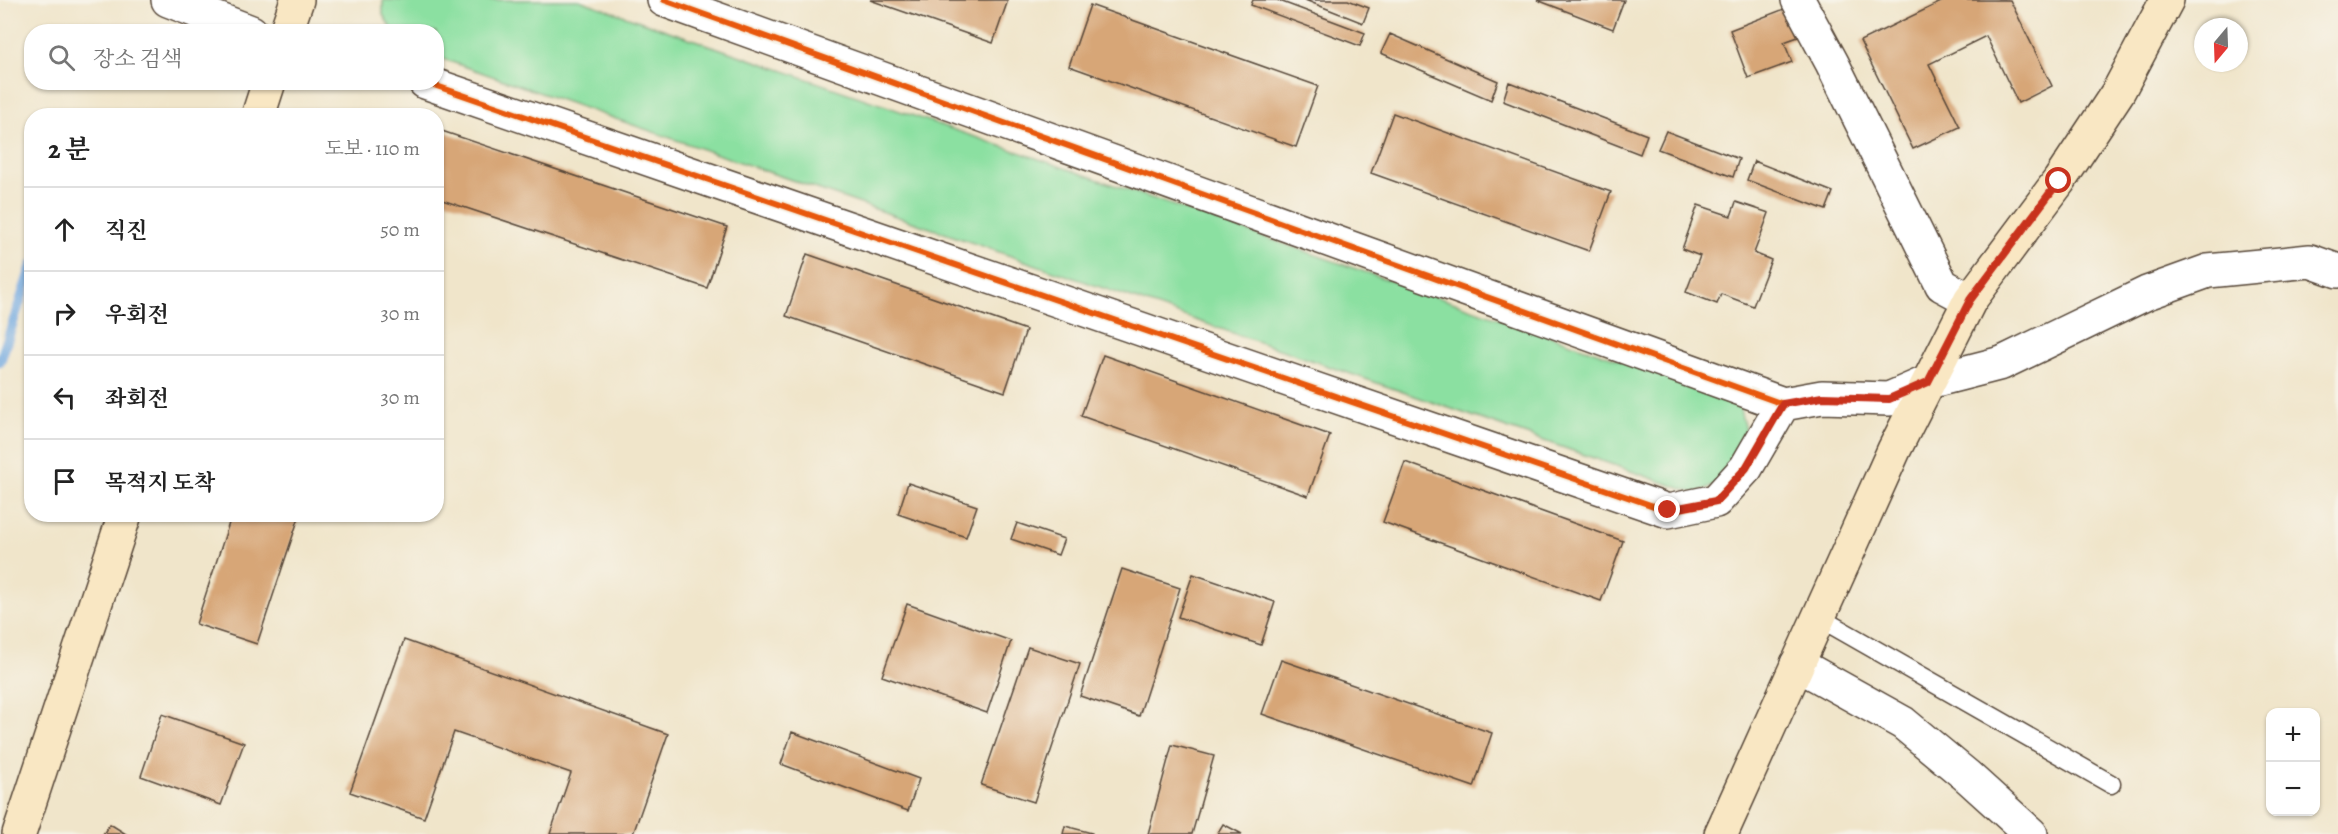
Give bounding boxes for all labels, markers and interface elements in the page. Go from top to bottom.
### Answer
north arrow [2194,18,2248,72]
search box [24,24,444,90]
icon: search [45,41,78,74]
text: 장소 검색 [93,44,182,74]
text: 2 분 [48,132,90,167]
text: 도보 · 110 m [325,135,420,162]
route start [2045,167,2071,193]
icon: ahead [48,213,81,246]
text: 직진 [105,216,148,246]
text: 50 m [380,216,420,243]
icon: right [48,297,81,330]
text: 우회전 [105,300,169,330]
text: 30 m [380,300,420,327]
icon: left [48,381,81,414]
text: 좌회전 [105,384,169,414]
text: 30 m [380,384,420,411]
icon: arrive [48,465,81,498]
text: 목적지 도착 [105,468,215,498]
route end [1654,496,1680,522]
map controls [2266,708,2320,816]
button: + [2266,708,2320,762]
button: − [2266,762,2320,816]

